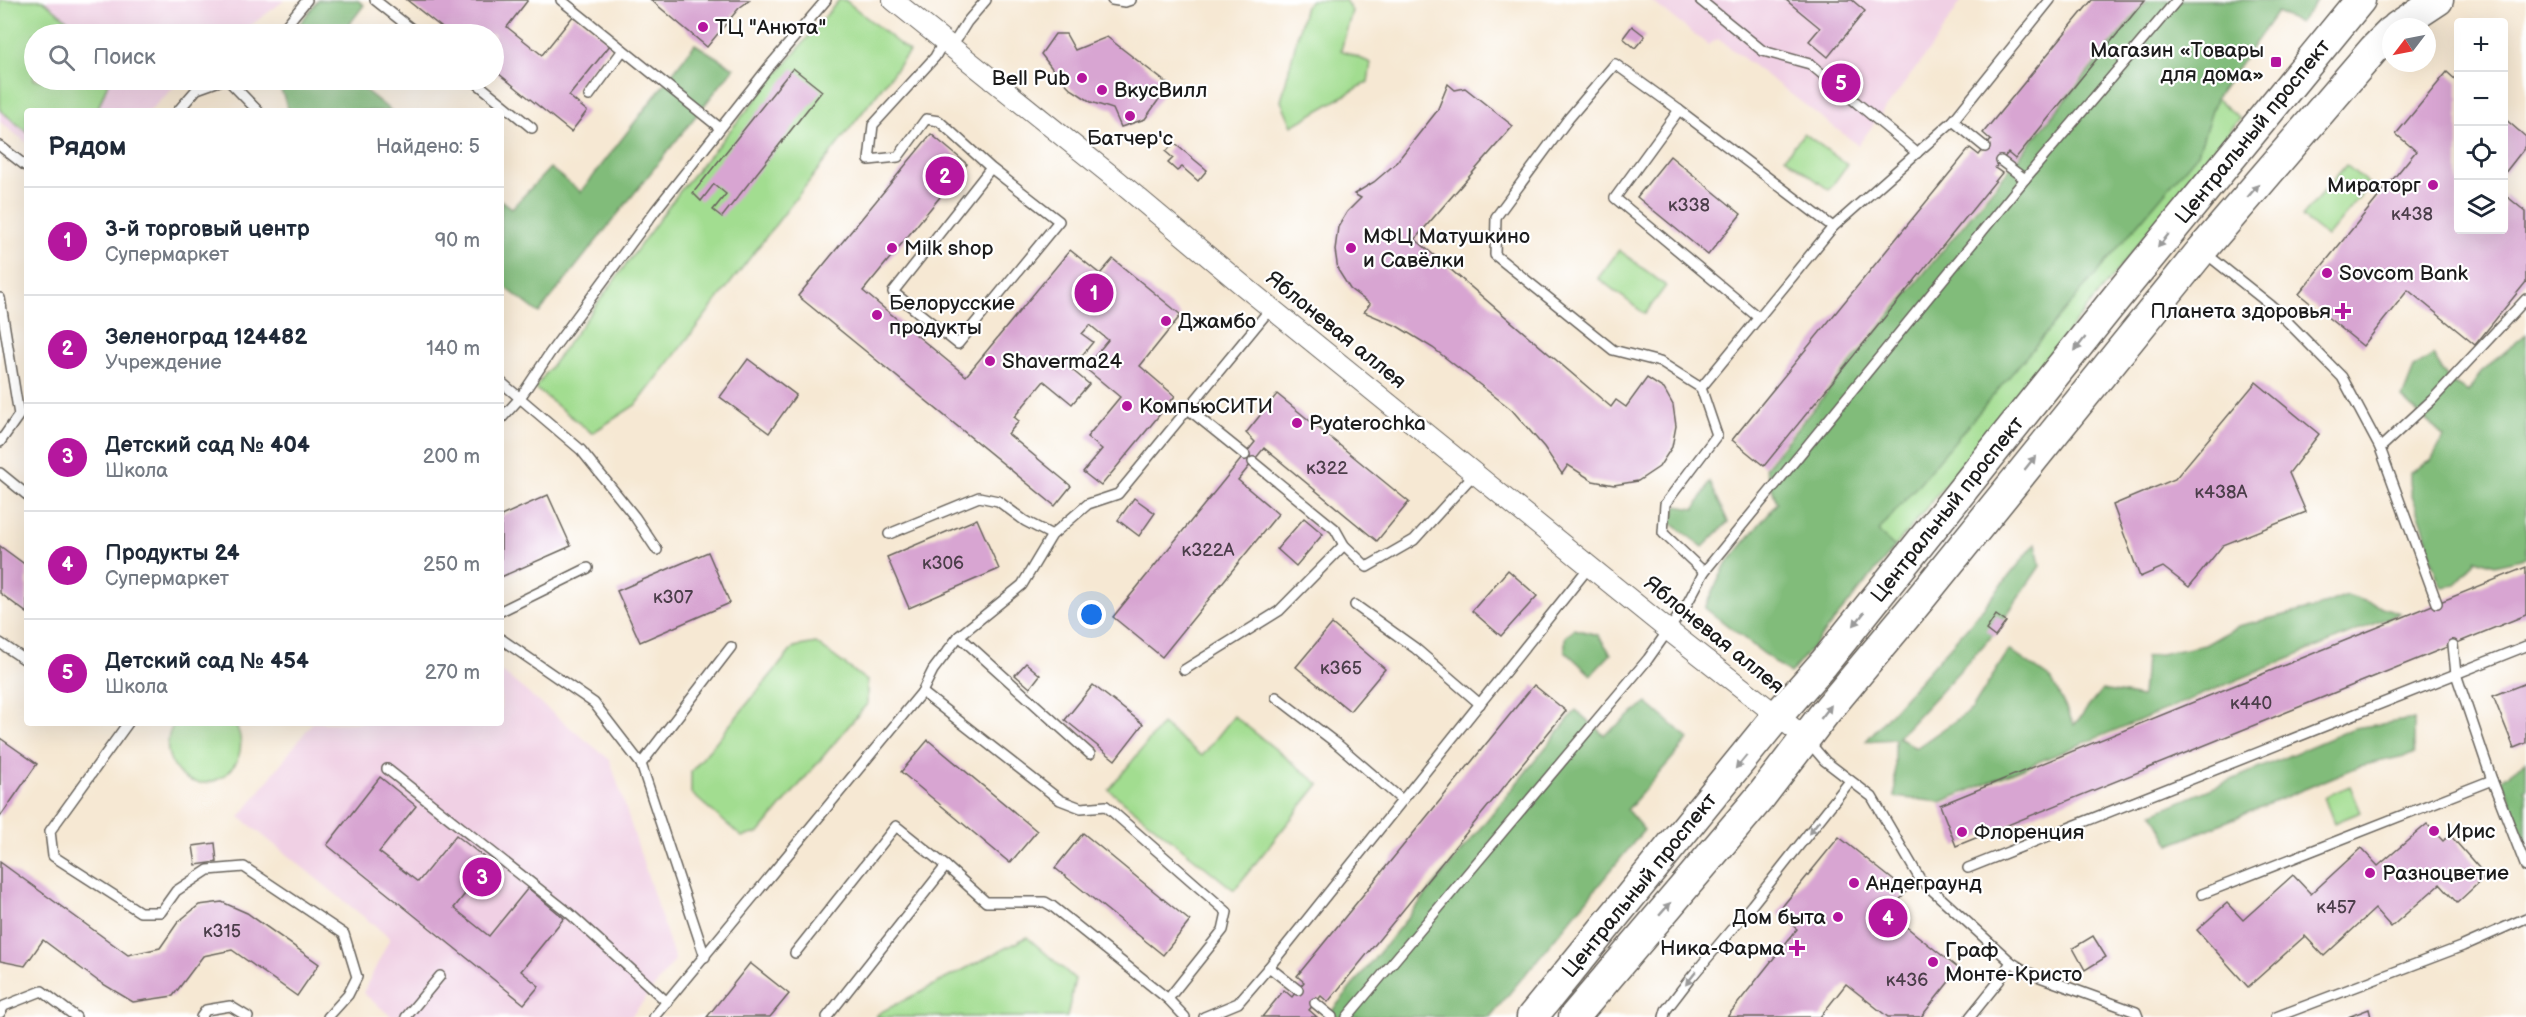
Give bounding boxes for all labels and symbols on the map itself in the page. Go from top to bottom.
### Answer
place label: ТЦ "Анюта" [715,15,826,40]
north arrow [2382,18,2436,72]
marker: ТЦ "Анюта" [696,20,710,34]
street label: Центральный проспект [2170,34,2336,228]
place label: Магазин «Товары для дома» [2090,38,2264,87]
marker: Магазин «Товары для дома» [2269,55,2283,69]
pin: 5 [1822,60,1860,106]
place label: Bell Pub [991,66,1070,91]
marker: Bell Pub [1075,71,1089,85]
place label: ВкусВилл [1114,78,1207,103]
marker: ВкусВилл [1095,83,1109,97]
marker: Батчер'с [1123,109,1137,123]
place label: Батчер'с [1087,126,1173,151]
pin: 2 [926,154,964,198]
place label: Мираторг [2327,173,2421,198]
marker: Мираторг [2426,178,2440,192]
one-way arrow [2246,183,2260,198]
house number: к338 [1668,195,1710,216]
house number: к438 [2391,204,2433,225]
place label: МФЦ Матушкино и Савёлки [1363,224,1530,273]
one-way arrow [2158,233,2170,248]
place label: Milk shop [904,236,994,261]
marker: Milk shop [885,241,899,255]
marker: МФЦ Матушкино и Савёлки [1344,241,1358,255]
place label: Sovcom Bank [2339,261,2469,286]
street label: Яблоневая аллея [1261,266,1411,394]
marker: Sovcom Bank [2320,266,2334,280]
pin: 1 [1074,270,1114,316]
place label: Белорусские продукты [889,291,1015,340]
place label: Планета здоровья [2150,299,2331,324]
marker: Планета здоровья [2336,304,2350,318]
marker: Белорусские продукты [870,308,884,322]
place label: Джамбо [1178,309,1256,334]
marker: Джамбо [1159,314,1173,328]
one-way arrow [2073,336,2086,352]
place label: Shaverma24 [1002,349,1122,374]
marker: Shaverma24 [983,354,997,368]
place label: КомпьюСИТИ [1139,394,1273,419]
marker: КомпьюСИТИ [1120,399,1134,413]
place label: Pyaterochka [1309,411,1426,436]
street label: Центральный проспект [1865,411,2029,607]
marker: Pyaterochka [1290,416,1304,430]
one-way arrow [2024,455,2037,471]
house number: к322 [1306,458,1348,479]
house number: к438А [2194,482,2248,503]
house number: к322А [1182,540,1234,561]
house number: к306 [922,553,964,574]
street label: Яблоневая аллея [1639,571,1789,699]
house number: к307 [653,587,693,608]
your location [1077,600,1106,629]
one-way arrow [1853,611,1866,627]
house number: к365 [1320,658,1362,679]
house number: к440 [2230,693,2272,714]
one-way arrow [1820,705,1832,720]
one-way arrow [1735,754,1748,770]
street label: Центральный проспект [1557,788,1722,983]
one-way arrow [1807,819,1820,835]
place label: Ирис [2446,819,2495,844]
place label: Флоренция [1974,820,2084,845]
marker: Ирис [2427,824,2441,838]
marker: Флоренция [1955,825,1969,839]
pin: 3 [462,854,502,900]
place label: Разноцветие [2382,861,2509,886]
marker: Разноцветие [2363,866,2377,880]
place label: Андеграунд [1865,871,1982,896]
marker: Андеграунд [1847,876,1861,890]
pin: 4 [1868,896,1908,940]
house number: к457 [2316,897,2356,918]
one-way arrow [1658,901,1671,917]
place label: Дом быта [1732,905,1827,930]
marker: Дом быта [1831,910,1845,924]
house number: к315 [203,921,241,942]
place label: Ника-Фарма [1660,936,1786,961]
place label: Граф Монте-Кристо [1945,938,2082,987]
marker: Ника-Фарма [1790,941,1804,955]
marker: Граф Монте-Кристо [1926,955,1940,969]
one-way arrow [1684,970,1697,986]
house number: к436 [1886,970,1928,991]

